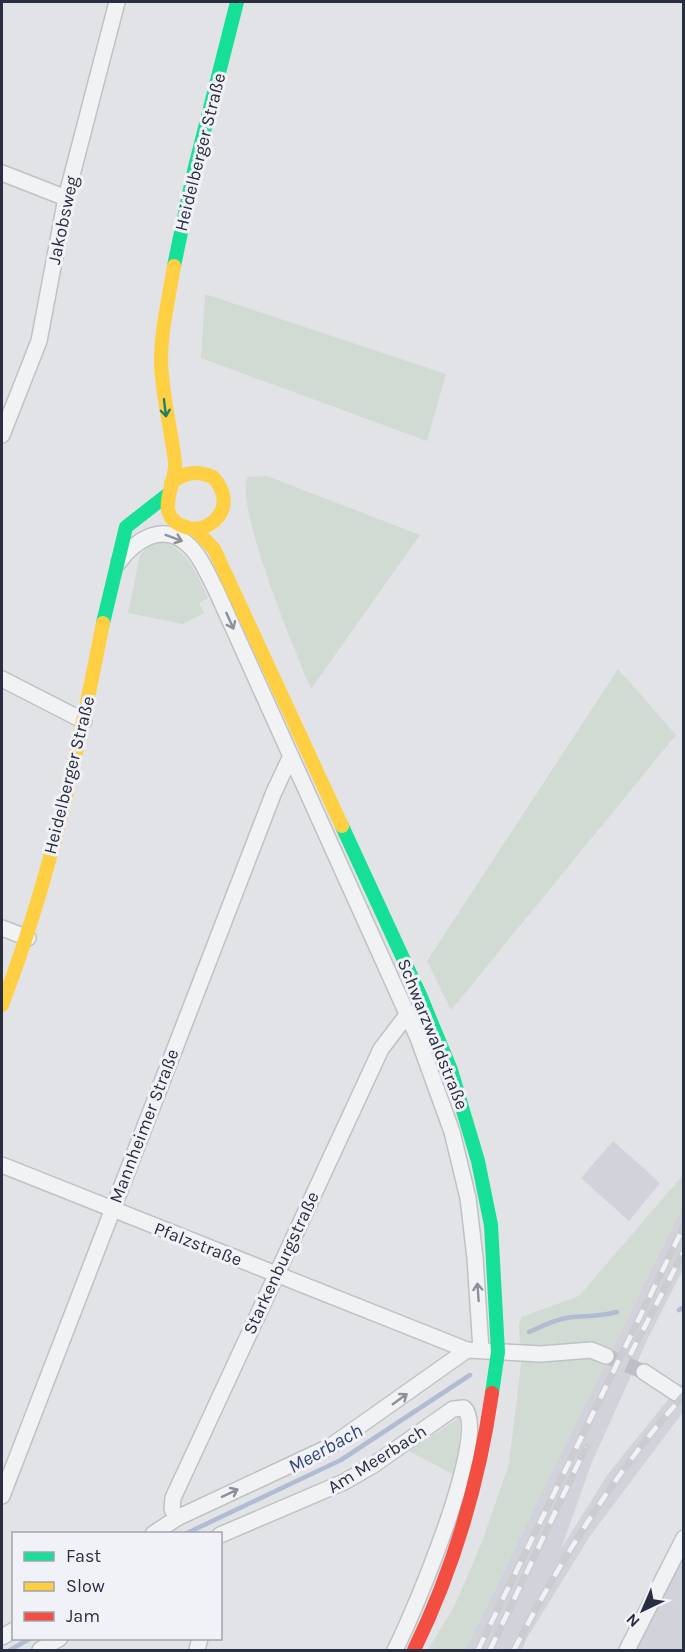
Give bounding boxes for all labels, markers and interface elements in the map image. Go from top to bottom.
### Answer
street label: Heidelberger Straße [170,71,230,233]
street label: Jakobsweg [43,174,83,266]
one-way arrow [160,397,171,417]
one-way arrow [164,533,183,544]
one-way arrow [225,612,236,630]
street label: Heidelberger Straße [39,694,99,856]
street label: Schwarzwaldstraße [393,955,473,1113]
street label: Mannheimer Straße [104,1046,184,1206]
street label: Starkenburgstraße [238,1188,324,1338]
street label: Pfalzstraße [151,1217,245,1271]
one-way arrow [472,1282,483,1302]
one-way arrow [391,1392,407,1405]
water label: Meerbach [284,1419,366,1478]
street label: Am Meerbach [324,1420,430,1498]
one-way arrow [220,1486,238,1498]
legend [12,1532,222,1640]
text: Fast [66,1545,101,1567]
text: Slow [66,1575,105,1597]
north arrow [613,1580,673,1640]
text: Jam [66,1605,100,1627]
text: N [622,1610,644,1631]

